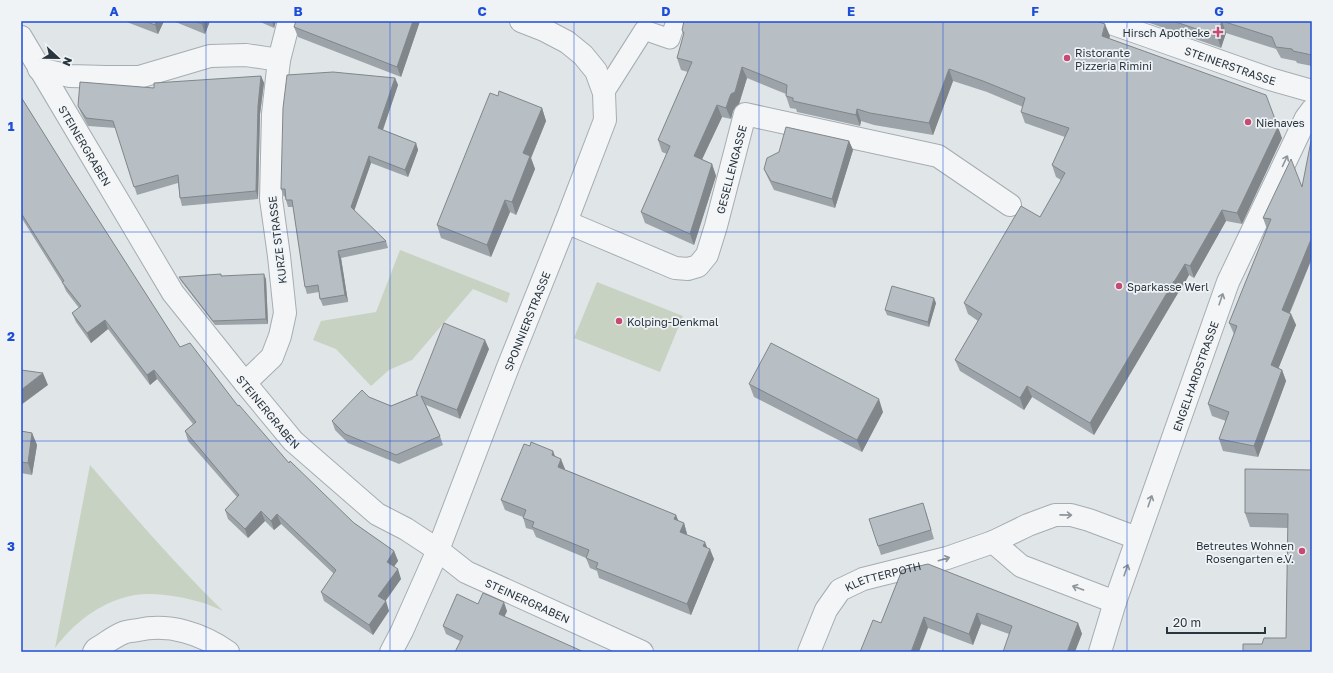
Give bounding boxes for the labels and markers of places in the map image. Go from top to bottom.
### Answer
place label: Hirsch Apotheke [1122,26,1210,39]
marker: Hirsch Apotheke [1213,27,1223,37]
place label: Ristorante Pizzeria Rimini [1075,46,1152,72]
marker: Ristorante Pizzeria Rimini [1062,53,1072,63]
place label: Niehaves [1256,116,1305,129]
marker: Niehaves [1243,117,1253,127]
place label: Sparkasse Werl [1127,280,1209,293]
marker: Sparkasse Werl [1114,281,1124,291]
place label: Kolping-Denkmal [627,315,719,328]
marker: Kolping-Denkmal [614,316,624,326]
place label: Betreutes Wohnen Rosengarten e.V. [1196,539,1294,565]
marker: Betreutes Wohnen Rosengarten e.V. [1297,546,1307,556]

